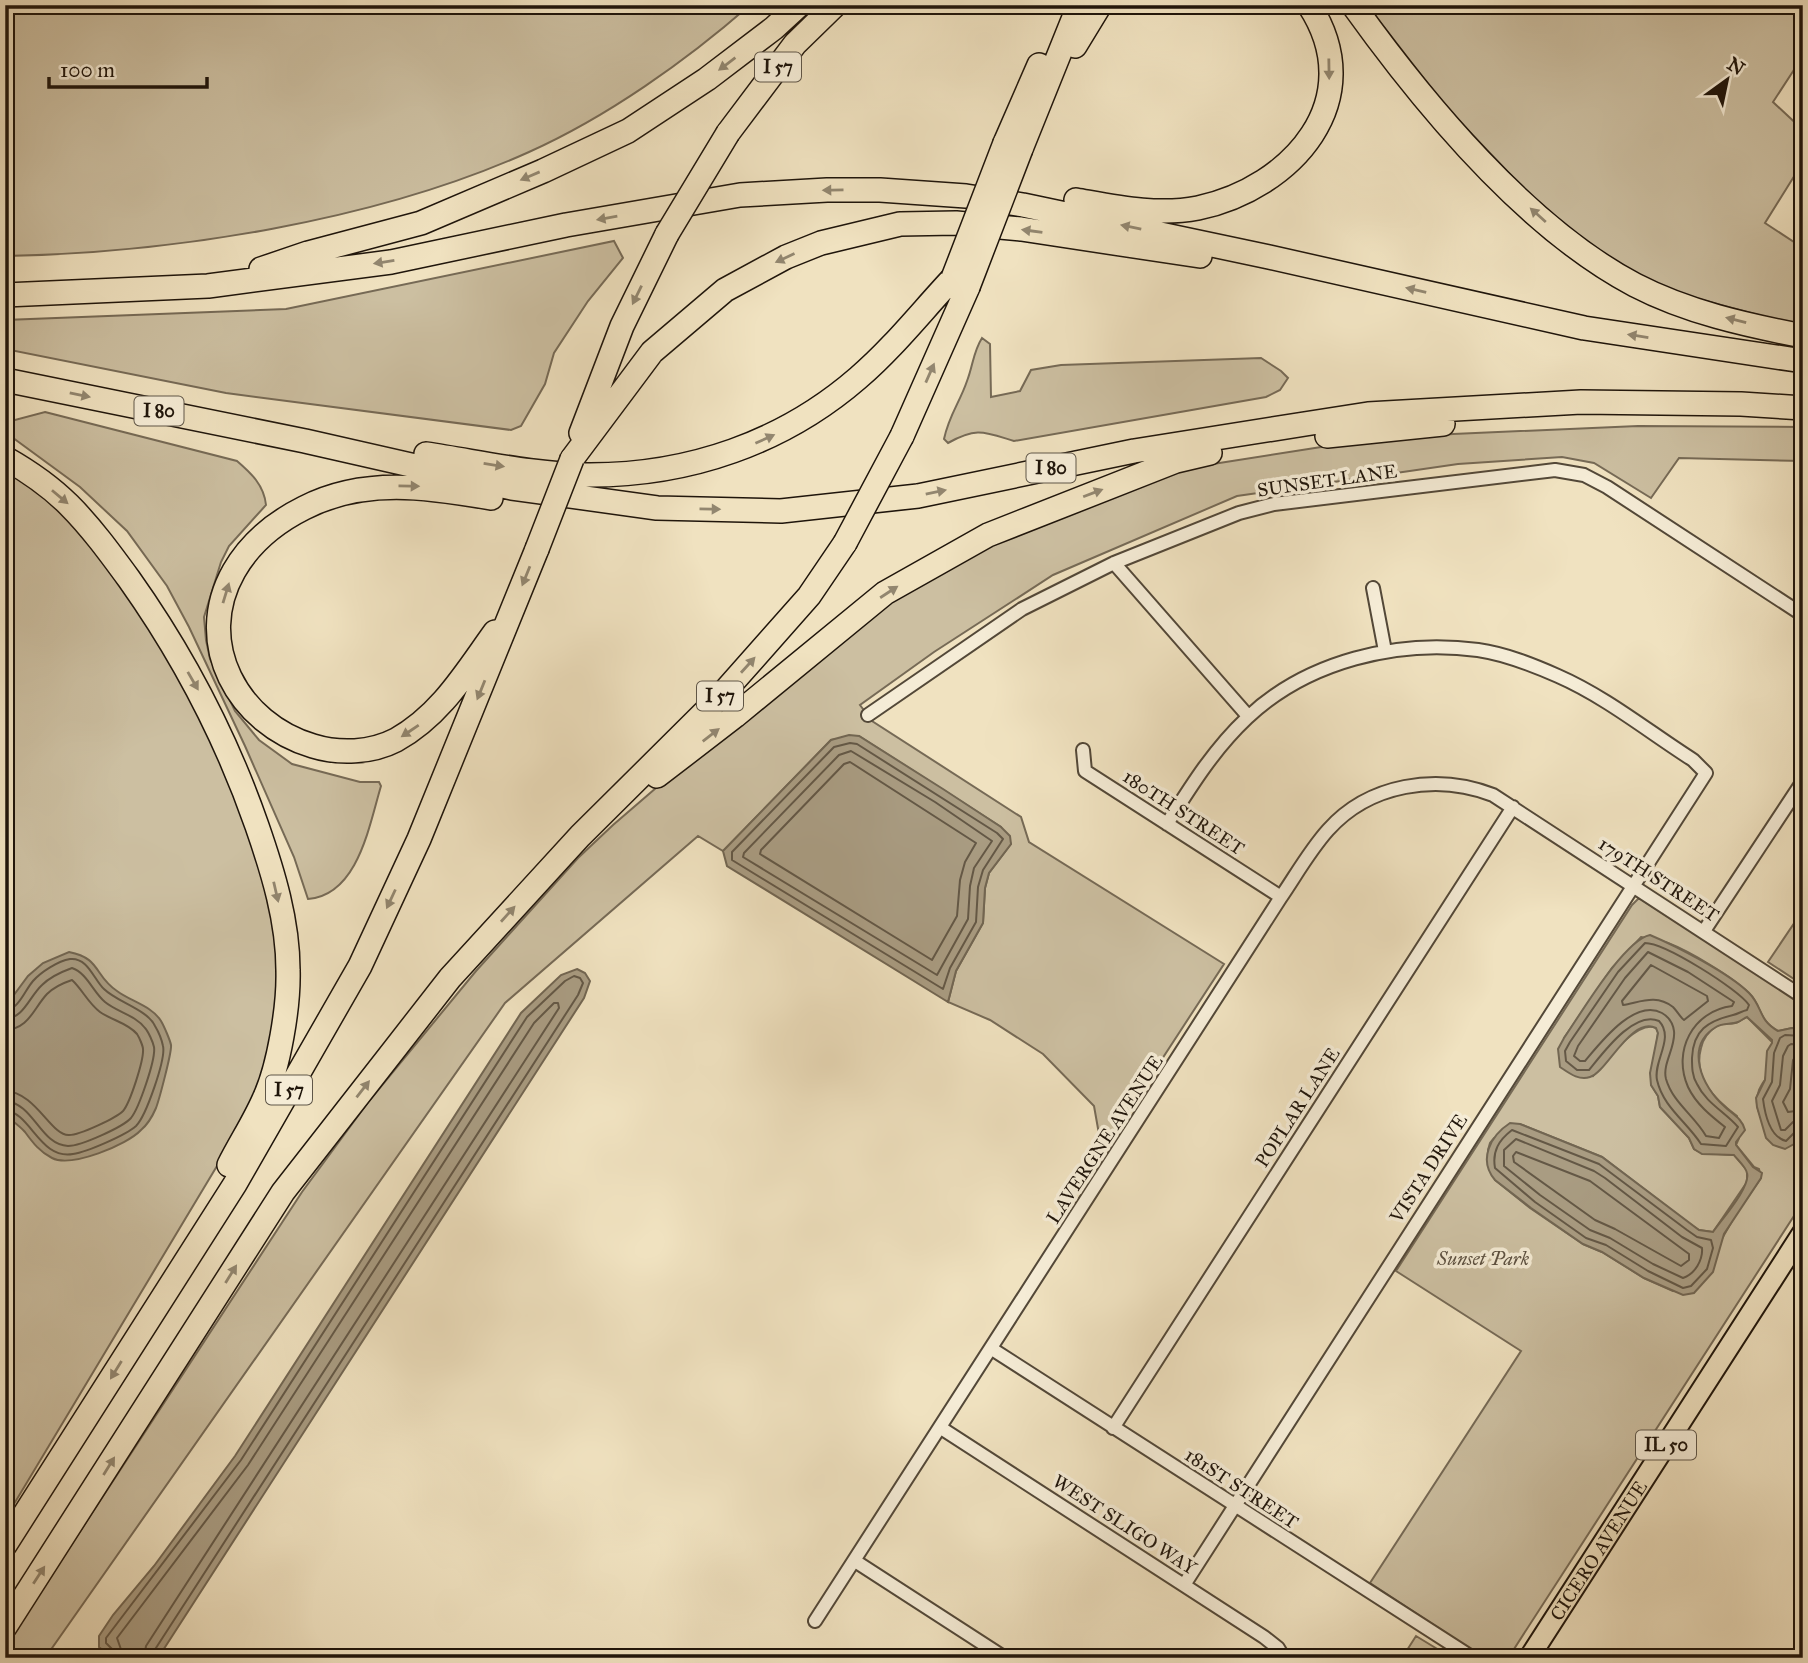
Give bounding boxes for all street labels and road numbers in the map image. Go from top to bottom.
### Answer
road number: I 57 [755,52,801,82]
road number: I 80 [134,396,184,426]
road number: I 80 [1026,454,1076,482]
street label: SUNSET LANE [1256,459,1399,502]
road number: I 57 [697,682,743,710]
street label: 180TH STREET [1119,765,1249,860]
street label: 179TH STREET [1594,832,1723,927]
street label: POPLAR LANE [1250,1043,1345,1171]
street label: LAVERGNE AVENUE [1041,1050,1168,1228]
road number: I 57 [266,1076,312,1105]
street label: VISTA DRIVE [1384,1109,1472,1228]
road number: IL 50 [1636,1430,1696,1460]
street label: 181ST STREET [1181,1443,1303,1534]
street label: WEST SLIGO WAY [1049,1469,1202,1580]
street label: CICERO AVENUE [1545,1476,1652,1625]

